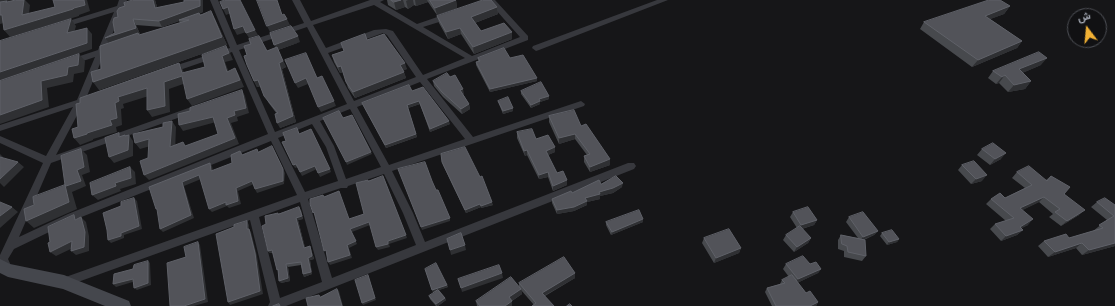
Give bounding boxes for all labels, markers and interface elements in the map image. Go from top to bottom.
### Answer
north arrow [1067,8,1107,48]
text: ش [1076,9,1092,25]

